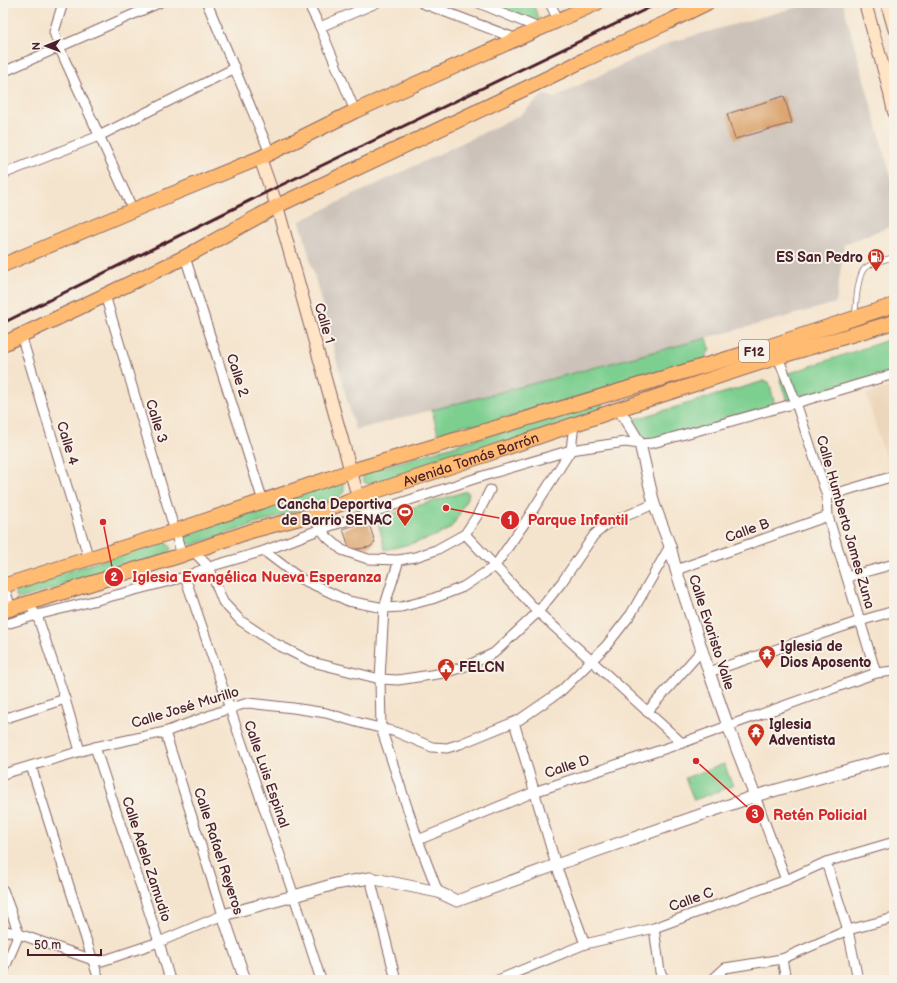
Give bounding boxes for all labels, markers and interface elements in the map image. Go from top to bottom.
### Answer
north arrow [26,26,66,66]
text: N [30,42,43,50]
fuel station icon: ES San Pedro [866,247,886,272]
place label: ES San Pedro [776,249,863,266]
street label: Calle 1 [311,301,338,345]
road number: F12 [739,340,769,362]
street label: Calle 2 [223,351,253,400]
street label: Calle 3 [142,397,171,445]
street label: Calle 4 [53,419,82,467]
street label: Avenida Tomás Barrón [401,429,541,490]
street label: Calle Humberto James Zuna [813,433,878,611]
place label: Cancha Deportiva de Barrio SENAC [277,496,392,529]
sports icon: Cancha Deportiva de Barrio SENAC [395,502,415,527]
callout: Parque Infantil [500,507,637,534]
text: Parque Infantil [528,511,628,530]
text: 1 [507,513,513,528]
street label: Calle B [723,515,772,546]
callout: Iglesia Evangélica Nueva Esperanza [104,563,389,590]
text: Iglesia Evangélica Nueva Esperanza [132,568,382,587]
text: 2 [110,570,118,585]
street label: Calle Evaristo Valle [685,572,738,692]
place label: Iglesia de Dios Aposento [780,638,871,671]
temple icon: Iglesia de Dios Aposento [757,644,777,669]
public building icon: FELCN [436,657,456,682]
place label: FELCN [459,659,505,676]
street label: Calle José Murillo [129,683,241,732]
place label: Iglesia Adventista [768,716,835,749]
street label: Calle Luis Espinal [240,718,293,830]
temple icon: Iglesia Adventista [746,722,766,747]
street label: Calle D [543,751,592,782]
street label: Calle Rafael Reyeros [190,786,247,917]
street label: Calle Adela Zamudio [118,794,175,924]
callout: Retén Policial [745,801,875,828]
text: Retén Policial [773,806,867,825]
text: 3 [751,807,759,822]
street label: Calle C [667,884,716,915]
scale bar [28,931,101,957]
text: 50 m [34,938,61,953]

